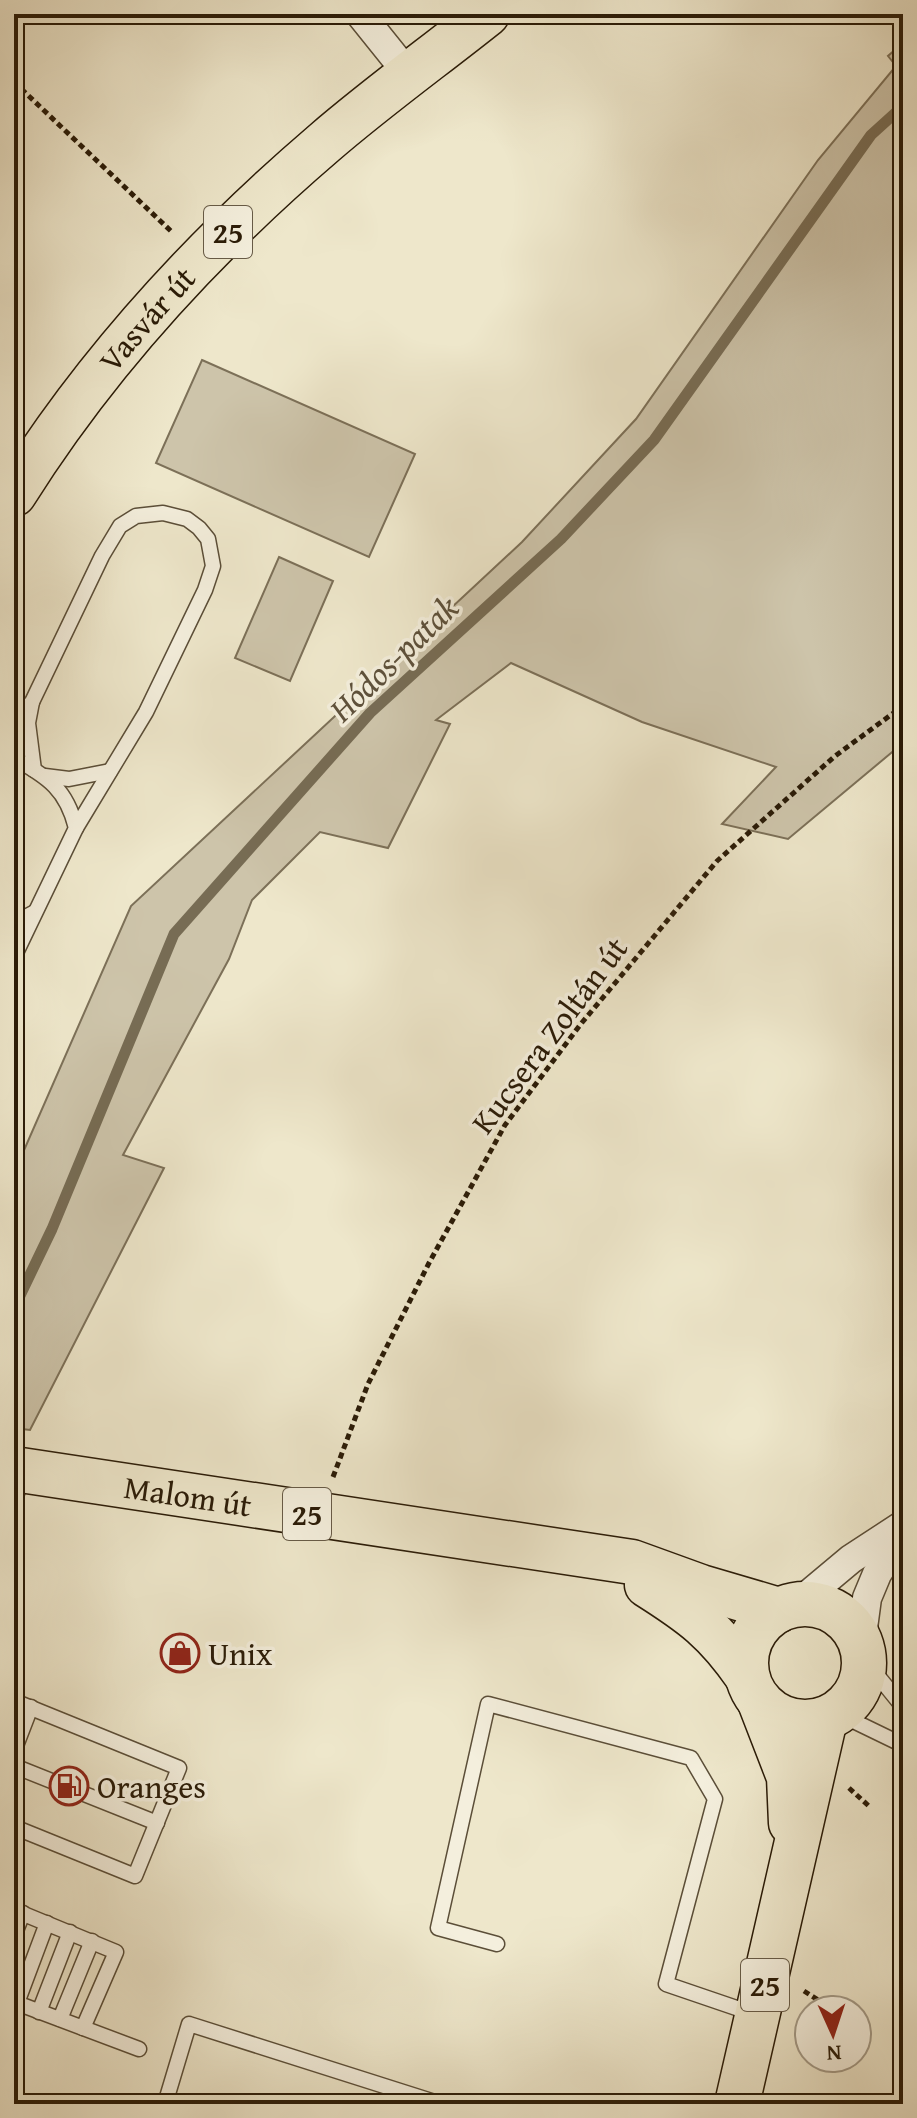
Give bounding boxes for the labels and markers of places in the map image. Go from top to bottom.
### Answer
place label: Unix [208,1630,273,1677]
shop icon: Unix [159,1632,201,1674]
place label: Oranges [97,1763,206,1810]
fuel station icon: Oranges [48,1765,90,1807]

